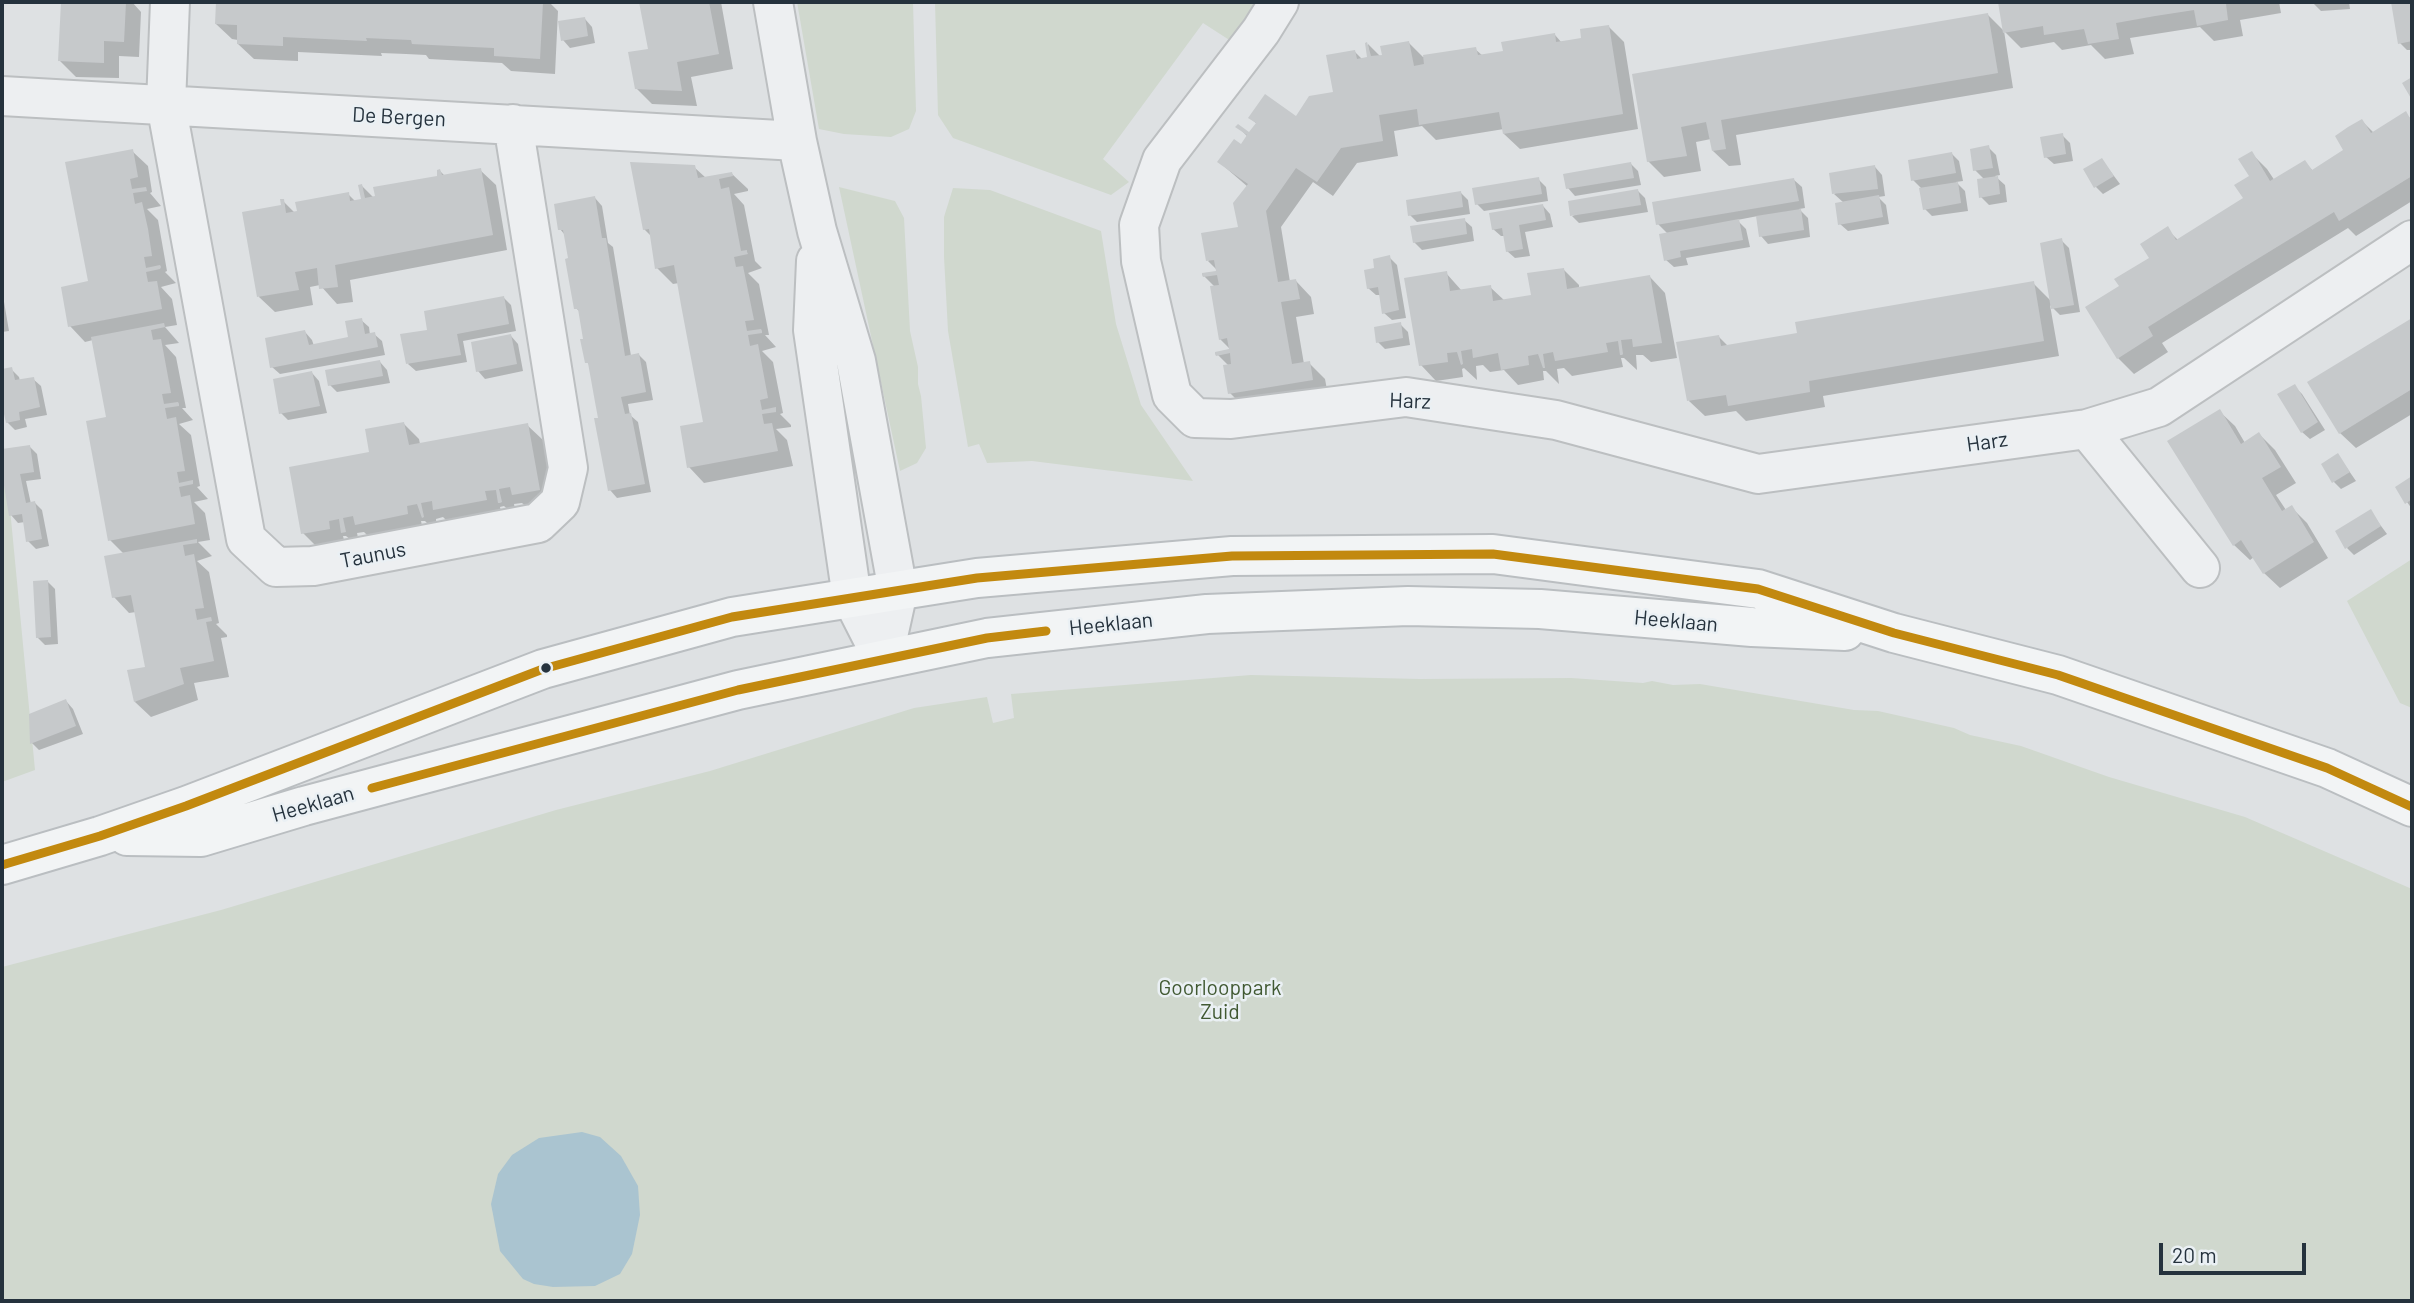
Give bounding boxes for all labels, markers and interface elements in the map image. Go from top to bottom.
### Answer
street label: De Bergen [351,102,447,132]
street label: Harz [1389,388,1431,414]
street label: Harz [1965,427,2009,457]
street label: Taunus [338,536,408,574]
street label: Heeklaan [1633,605,1719,637]
street label: Heeklaan [1068,607,1154,641]
unlabelled marker [539,661,553,675]
street label: Heeklaan [269,780,357,828]
park label: Goorlooppark Zuid [1158,975,1282,1025]
scale bar [2162,1230,2309,1274]
text: 20 m [2172,1242,2217,1267]

